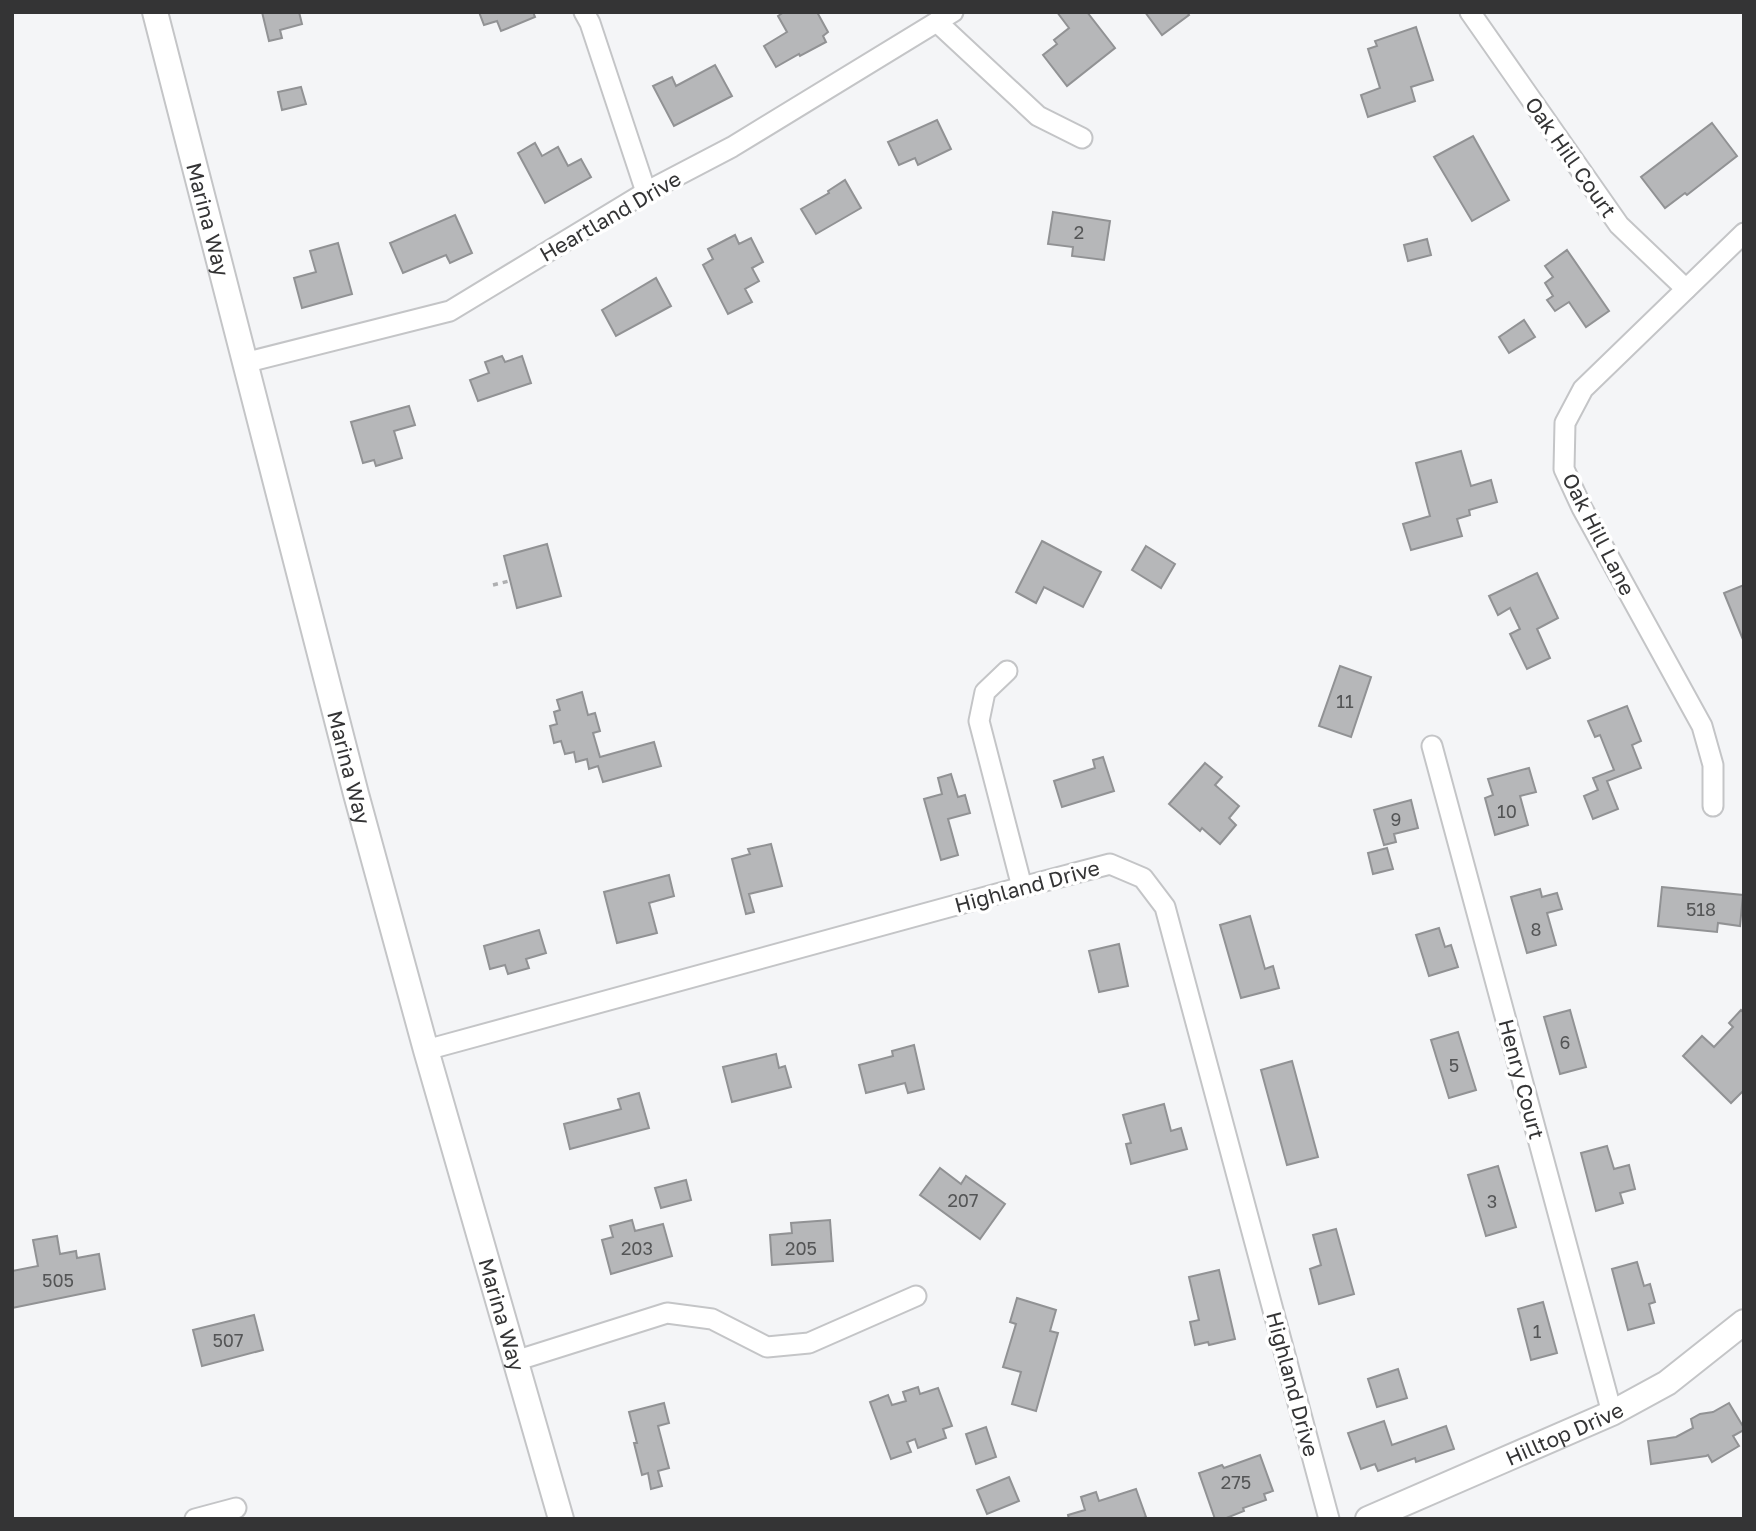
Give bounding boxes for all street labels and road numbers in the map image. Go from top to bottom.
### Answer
street label: Oak Hill Court [1520,92,1622,222]
street label: Marina Way [181,160,235,279]
street label: Heartland Drive [535,165,685,267]
street label: Oak Hill Lane [1557,468,1641,600]
street label: Marina Way [322,708,377,827]
street label: Highland Drive [952,854,1102,918]
street label: Henry Court [1493,1016,1551,1142]
street label: Marina Way [474,1255,531,1374]
street label: Highland Drive [1261,1309,1325,1459]
street label: Hilltop Drive [1501,1396,1628,1471]

